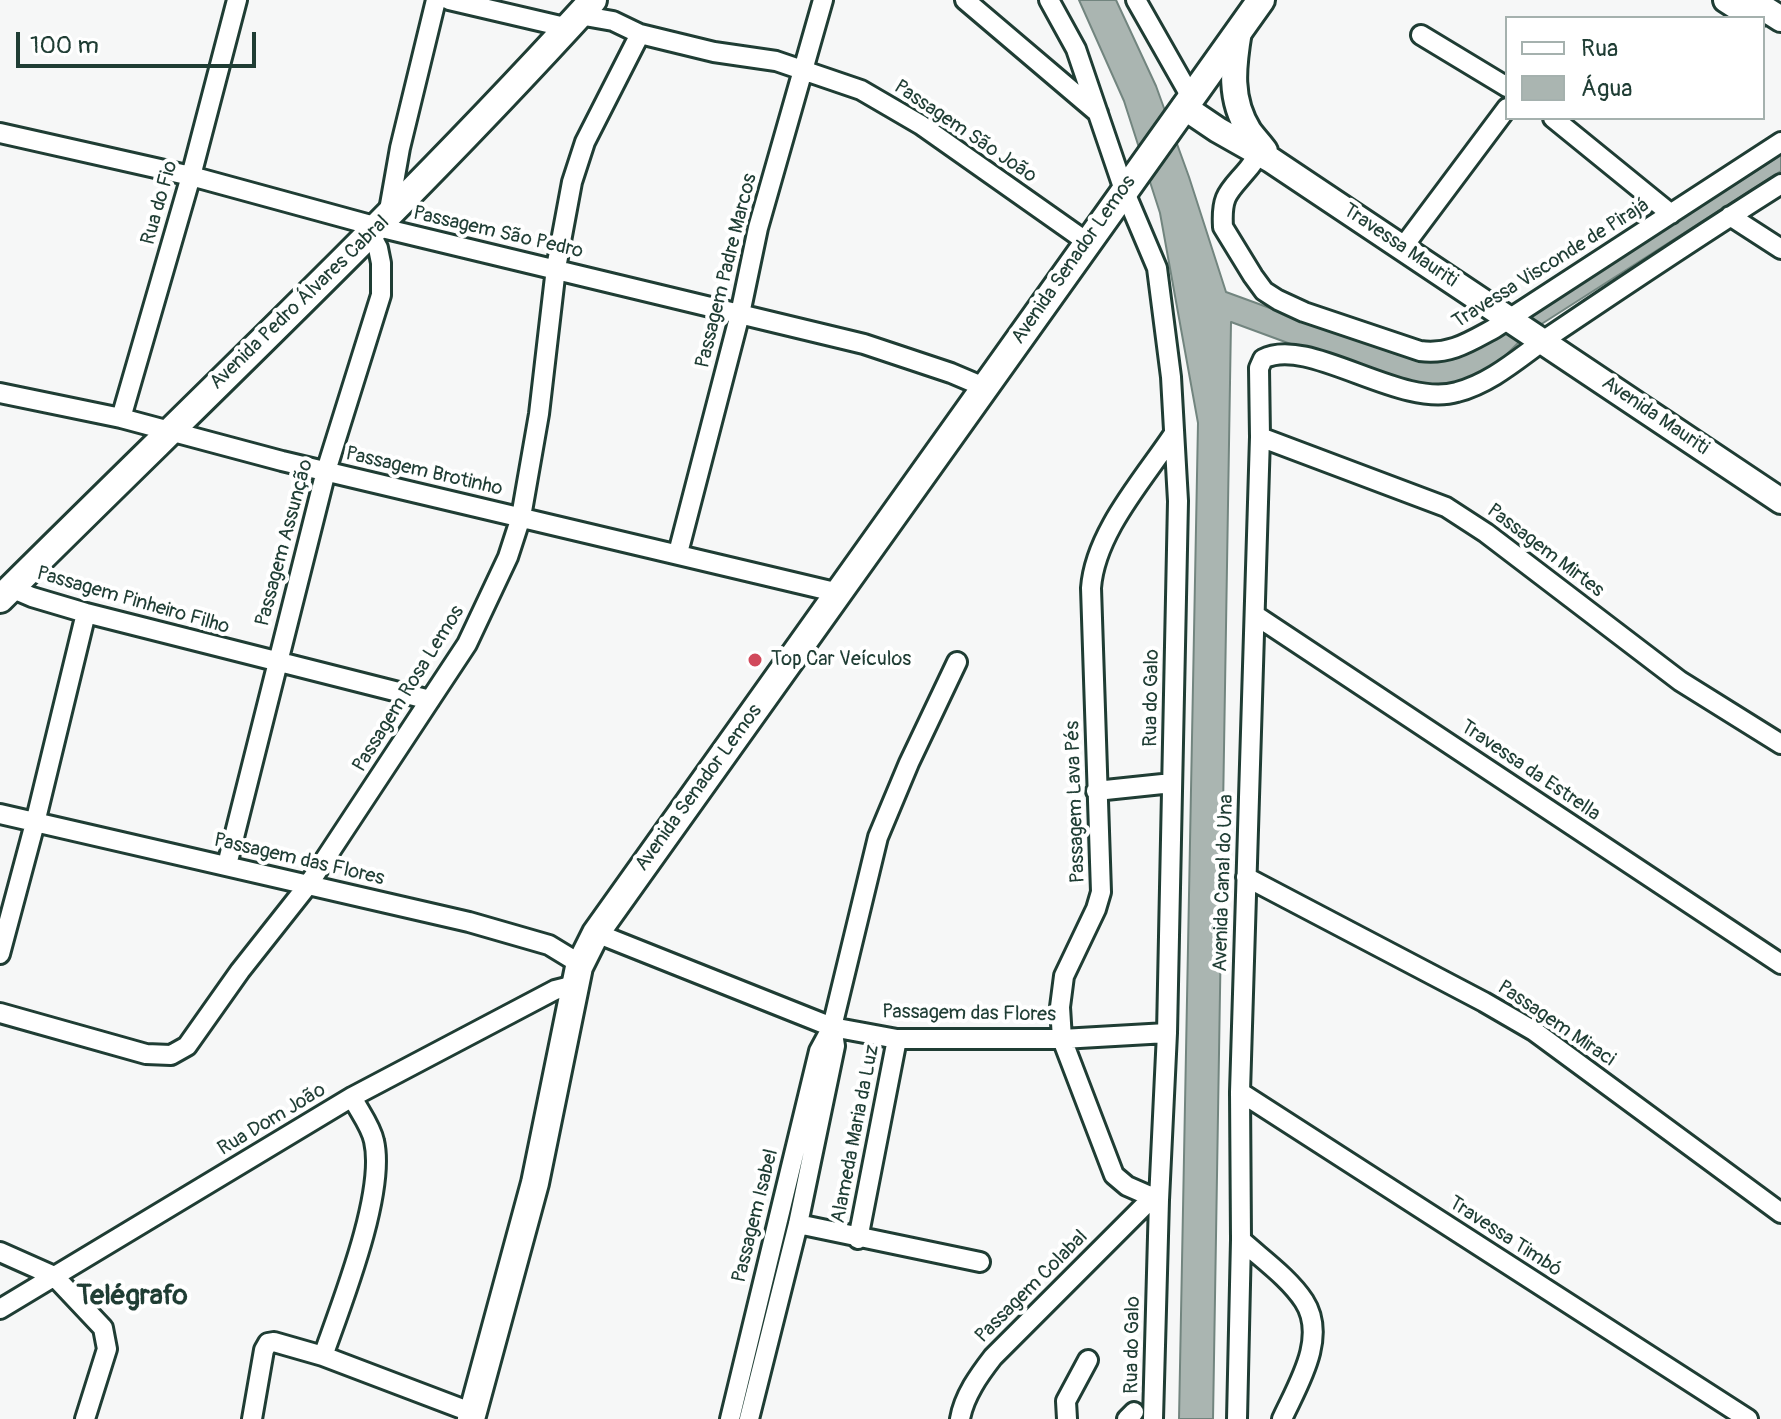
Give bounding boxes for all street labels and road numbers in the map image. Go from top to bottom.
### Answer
street label: Passagem São João [889,75,1041,189]
street label: Rua do Fio [137,158,183,248]
street label: Passagem Padre Marcos [691,171,763,371]
street label: Avenida Senador Lemos [1007,171,1141,349]
street label: Travessa Visconde de Pirajá [1448,194,1654,334]
street label: Travessa Mauriti [1338,199,1462,293]
street label: Passagem São Pedro [411,202,585,264]
street label: Avenida Pedro Álvares Cabral [205,211,395,395]
street label: Avenida Mauriti [1597,371,1713,461]
street label: Passagem Brotinho [343,442,505,502]
street label: Passagem Assunção [251,457,319,629]
street label: Passagem Mirtes [1482,499,1608,603]
street label: Passagem Pinheiro Filho [34,562,232,640]
street label: Passagem Rosa Lemos [348,601,470,777]
street label: Rua do Galo [1139,649,1165,747]
street label: Avenida Senador Lemos [630,700,768,876]
street label: Travessa da Estrella [1455,715,1605,827]
street label: Passagem Lava Pés [1061,720,1091,884]
street label: Avenida Canal do Una [1209,794,1239,972]
street label: Passagem das Flores [212,829,386,891]
street label: Passagem Miraci [1493,976,1619,1072]
street label: Passagem das Flores [882,1000,1056,1028]
street label: Alameda Maria da Luz [827,1043,885,1225]
street label: Rua Dom João [214,1078,330,1162]
street label: Passagem Isabel [728,1147,784,1285]
street label: Travessa Timbó [1444,1192,1566,1282]
street label: Passagem Colabal [971,1226,1093,1348]
street label: Rua do Galo [1120,1296,1146,1394]

